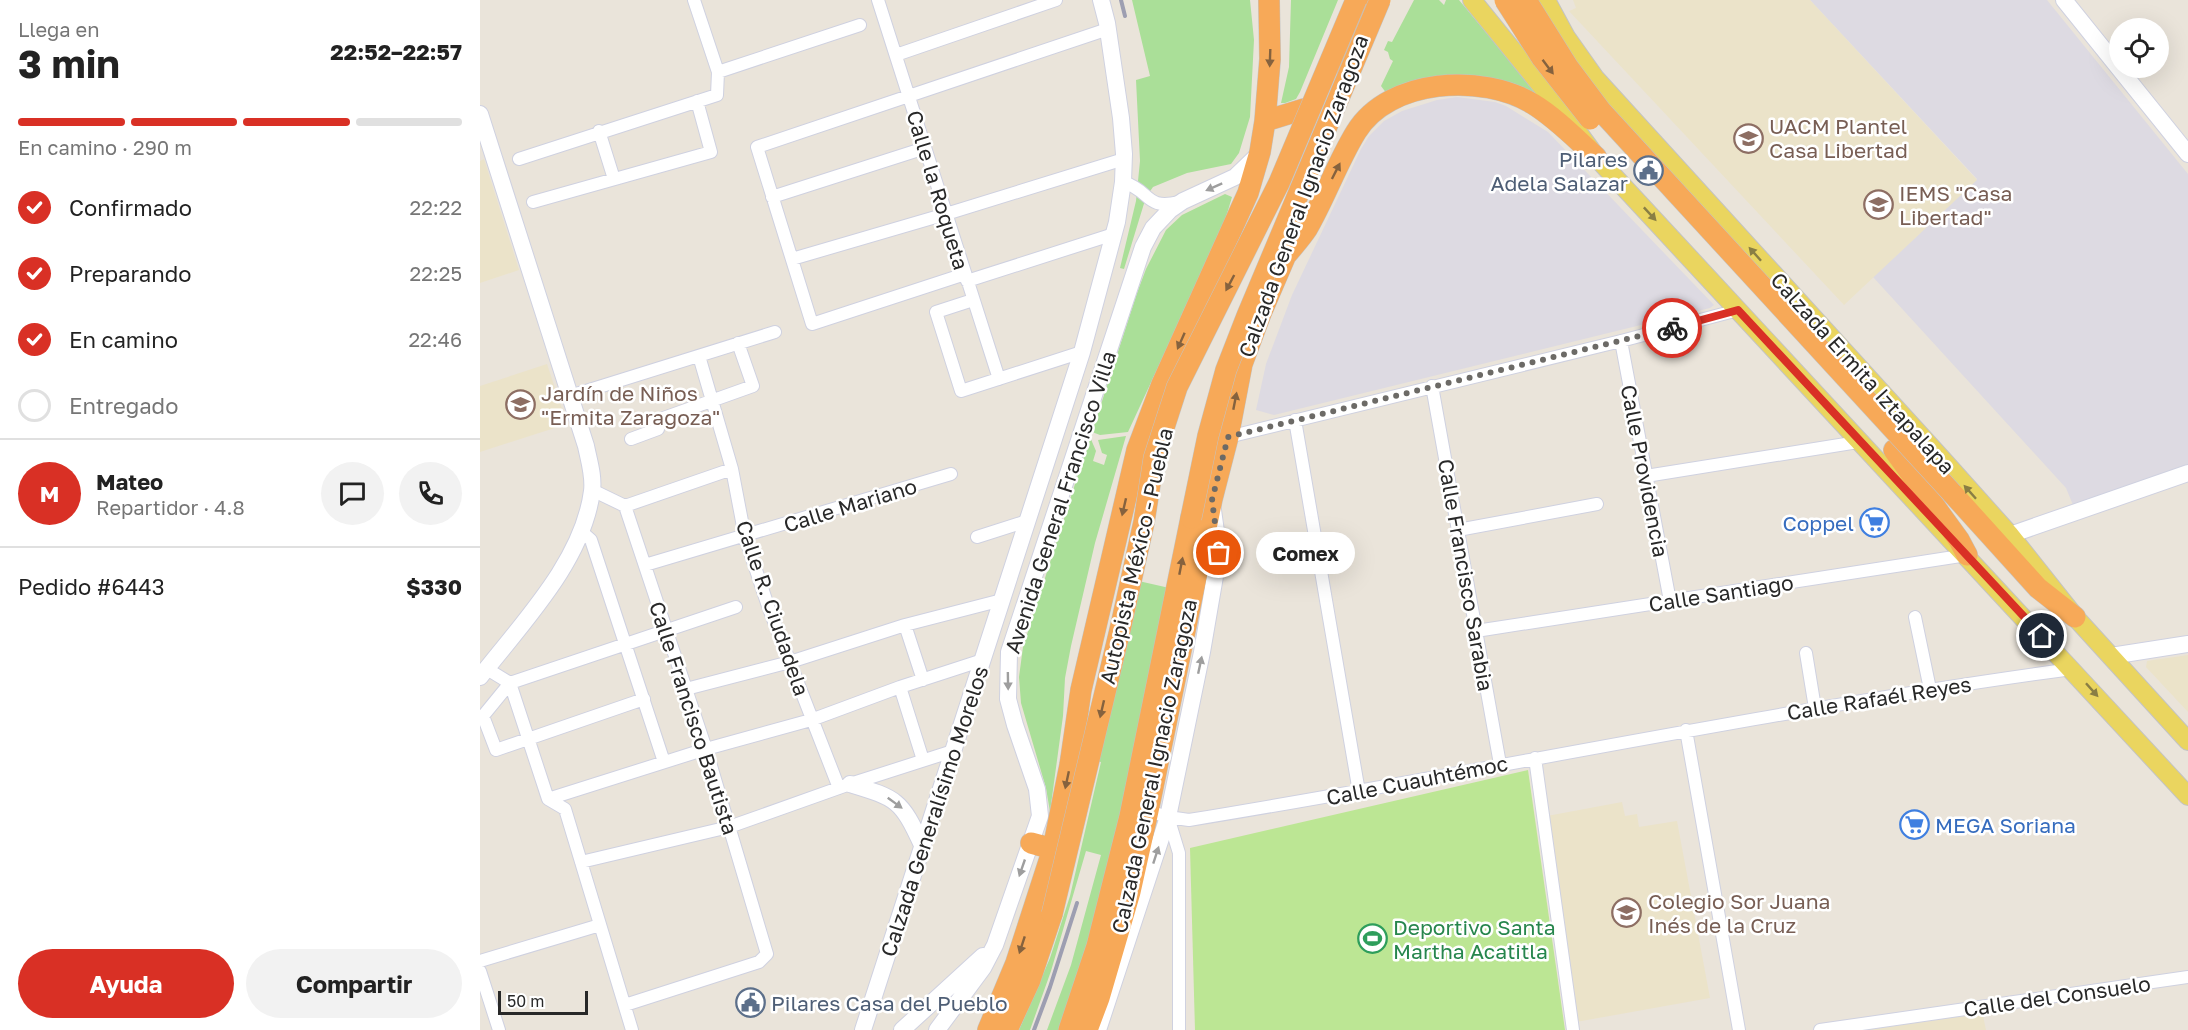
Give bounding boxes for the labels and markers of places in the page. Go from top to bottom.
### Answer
place label: UACM Plantel Casa Libertad [1769,113,1908,163]
school or university icon: UACM Plantel Casa Libertad [1732,122,1764,154]
place label: Pilares Adela Salazar [1491,146,1628,196]
public building icon: Pilares Adela Salazar [1633,155,1665,187]
place label: IEMS "Casa Libertad" [1899,180,2012,230]
school or university icon: IEMS "Casa Libertad" [1862,189,1894,221]
place label: Jardín de Niños "Ermita Zaragoza" [541,380,720,430]
school or university icon: Jardín de Niños "Ermita Zaragoza" [504,389,536,421]
supermarket icon: Coppel [1859,507,1891,539]
place label: Coppel [1782,510,1854,536]
pin [1193,527,1244,578]
callout: Comex [1255,532,1354,574]
pin [2016,610,2067,661]
supermarket icon: MEGA Soriana [1898,809,1930,841]
place label: MEGA Soriana [1935,812,2076,838]
place label: Colegio Sor Juana Inés de la Cruz [1648,888,1830,938]
school or university icon: Colegio Sor Juana Inés de la Cruz [1611,897,1643,929]
place label: Deportivo Santa Martha Acatitla [1393,914,1556,964]
sports icon: Deportivo Santa Martha Acatitla [1356,923,1388,955]
public building icon: Pilares Casa del Pueblo [734,987,766,1019]
place label: Pilares Casa del Pueblo [771,990,1008,1016]

